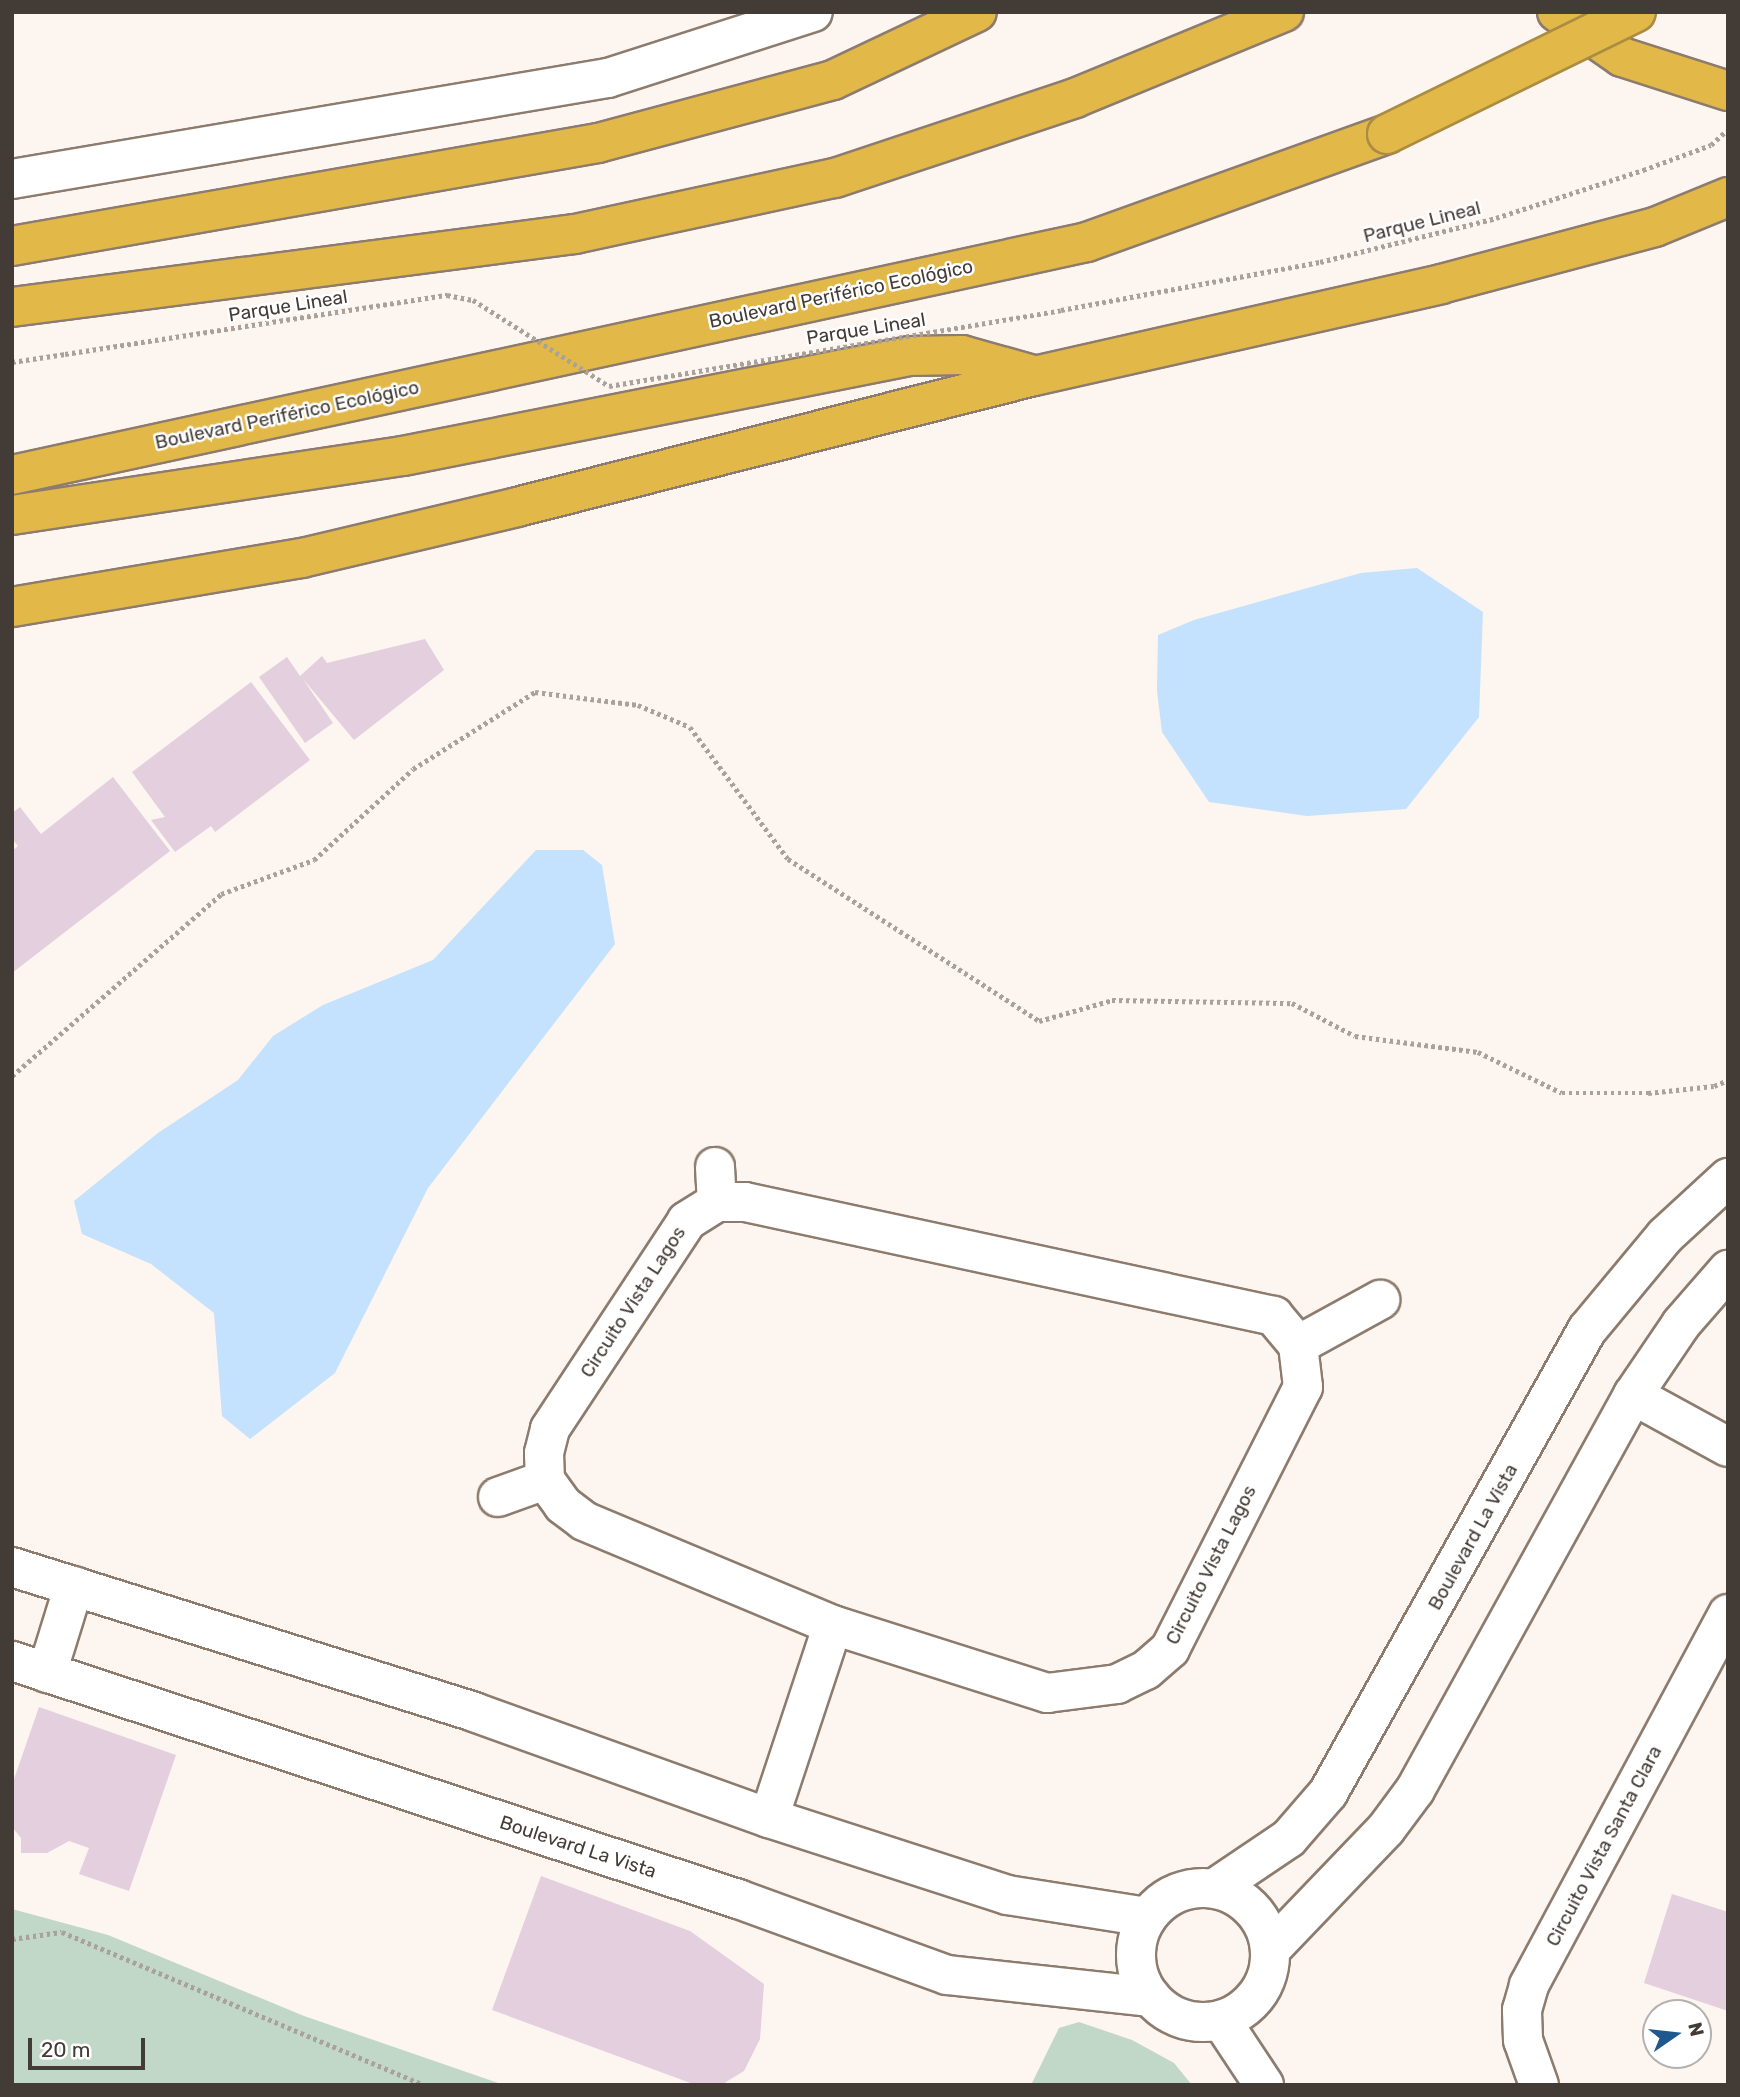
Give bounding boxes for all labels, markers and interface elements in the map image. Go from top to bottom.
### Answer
street label: Parque Lineal [1361,196,1483,248]
street label: Boulevard Periférico Ecológico [707,255,975,333]
street label: Parque Lineal [227,285,349,327]
street label: Parque Lineal [805,308,927,350]
street label: Boulevard Periférico Ecológico [153,376,421,454]
street label: Circuito Vista Lagos [575,1222,691,1382]
street label: Boulevard La Vista [1423,1460,1523,1614]
street label: Circuito Vista Lagos [1161,1481,1261,1649]
street label: Circuito Vista Santa Clara [1541,1741,1667,1951]
street label: Boulevard La Vista [497,1811,659,1883]
north arrow [1642,1999,1712,2069]
text: N [1683,2020,1709,2039]
scale bar [32,2024,149,2068]
text: 20 m [41,2037,90,2062]

